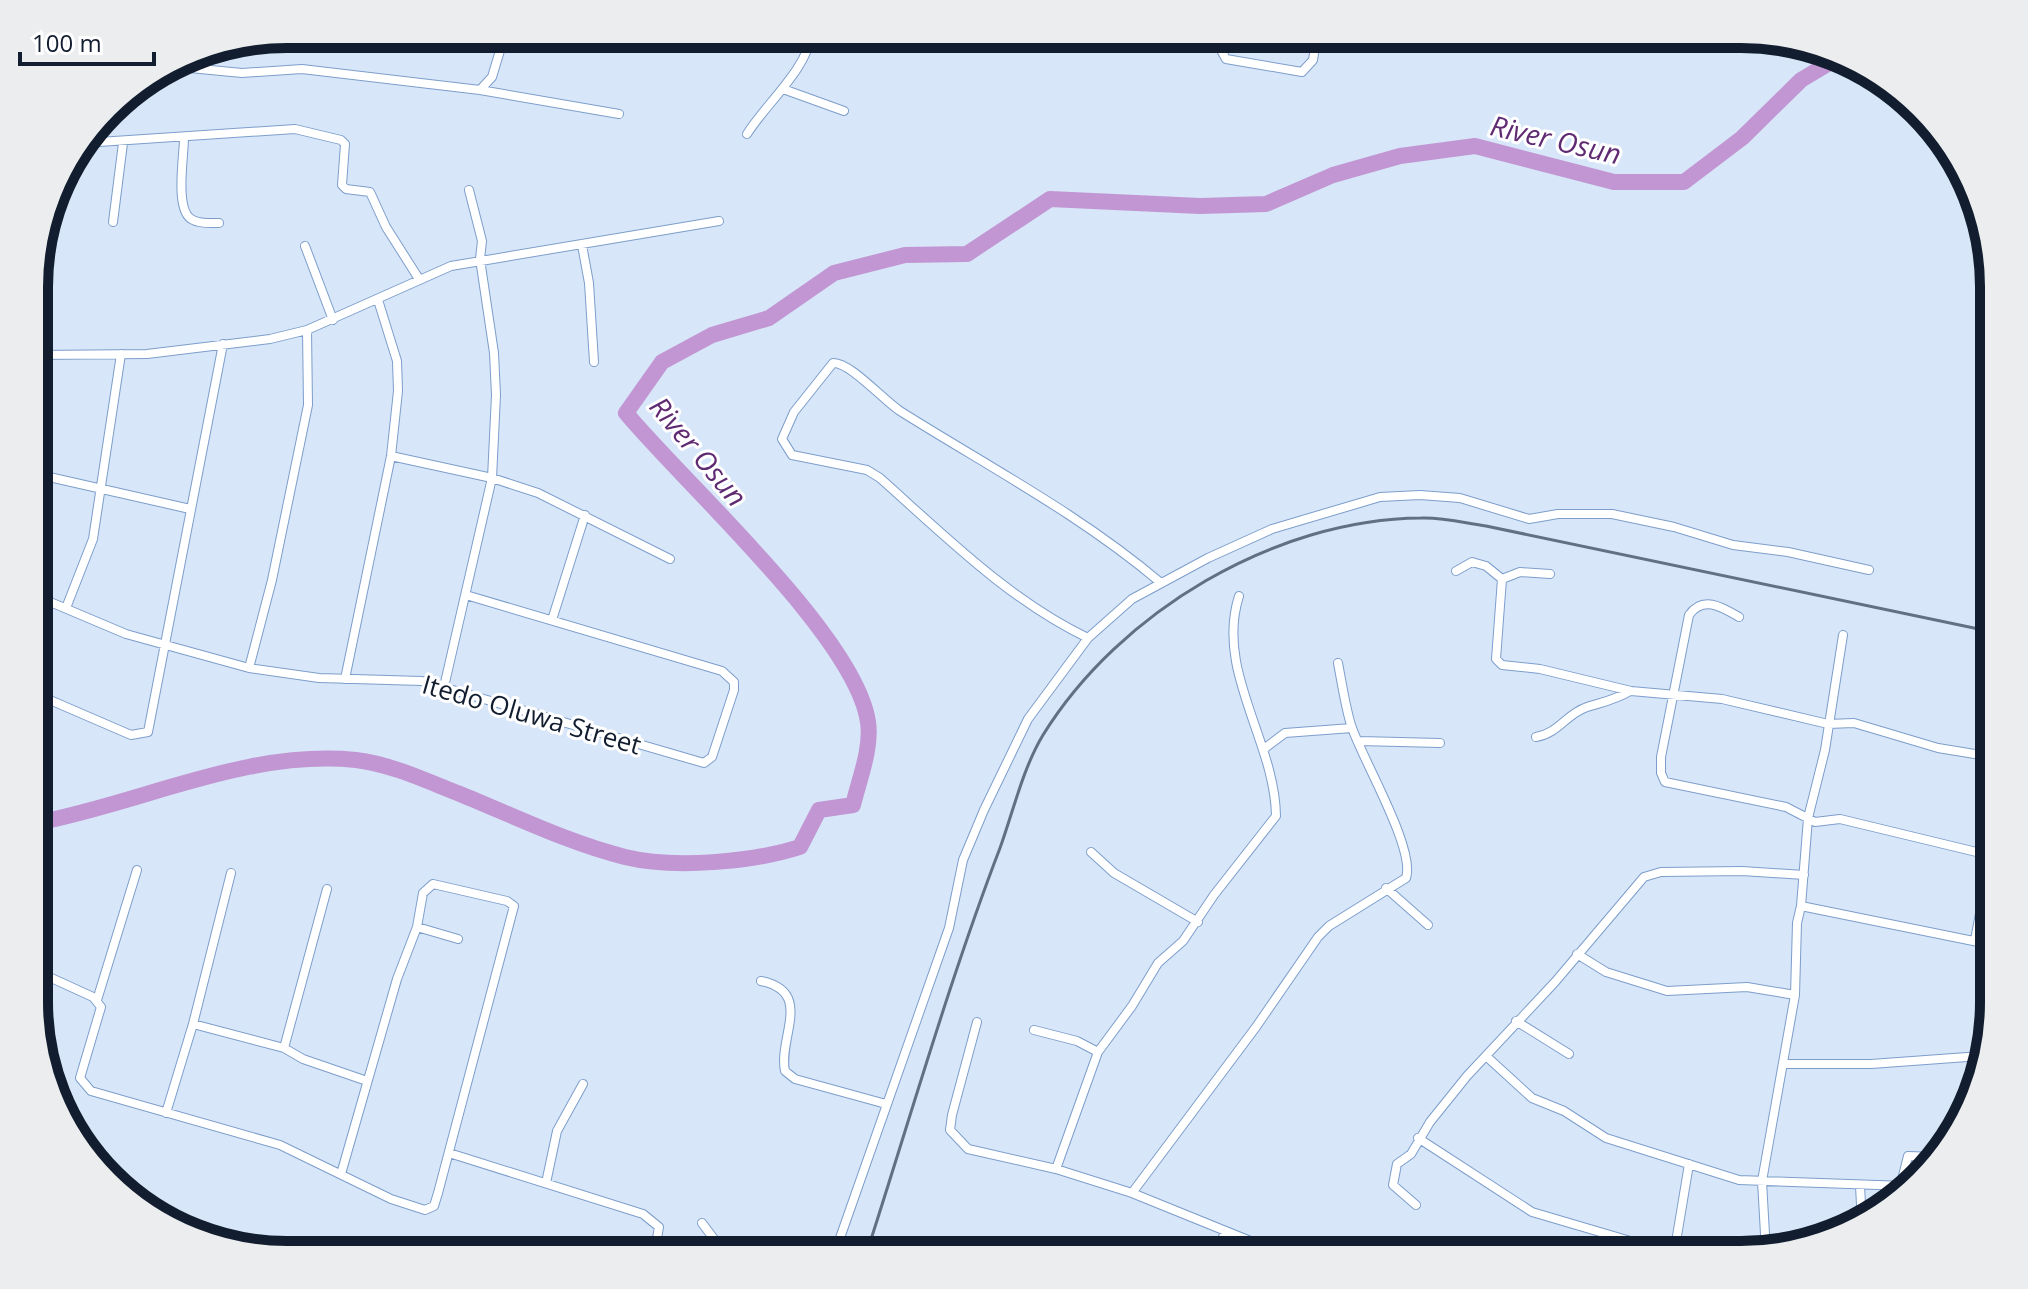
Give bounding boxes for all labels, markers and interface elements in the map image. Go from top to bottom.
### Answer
scale bar [20,16,154,66]
text: 100 m [32,26,102,59]
water label: River Osun [1487,106,1625,172]
water label: River Osun [642,388,756,514]
street label: Itedo Oluwa Street [418,666,646,762]

